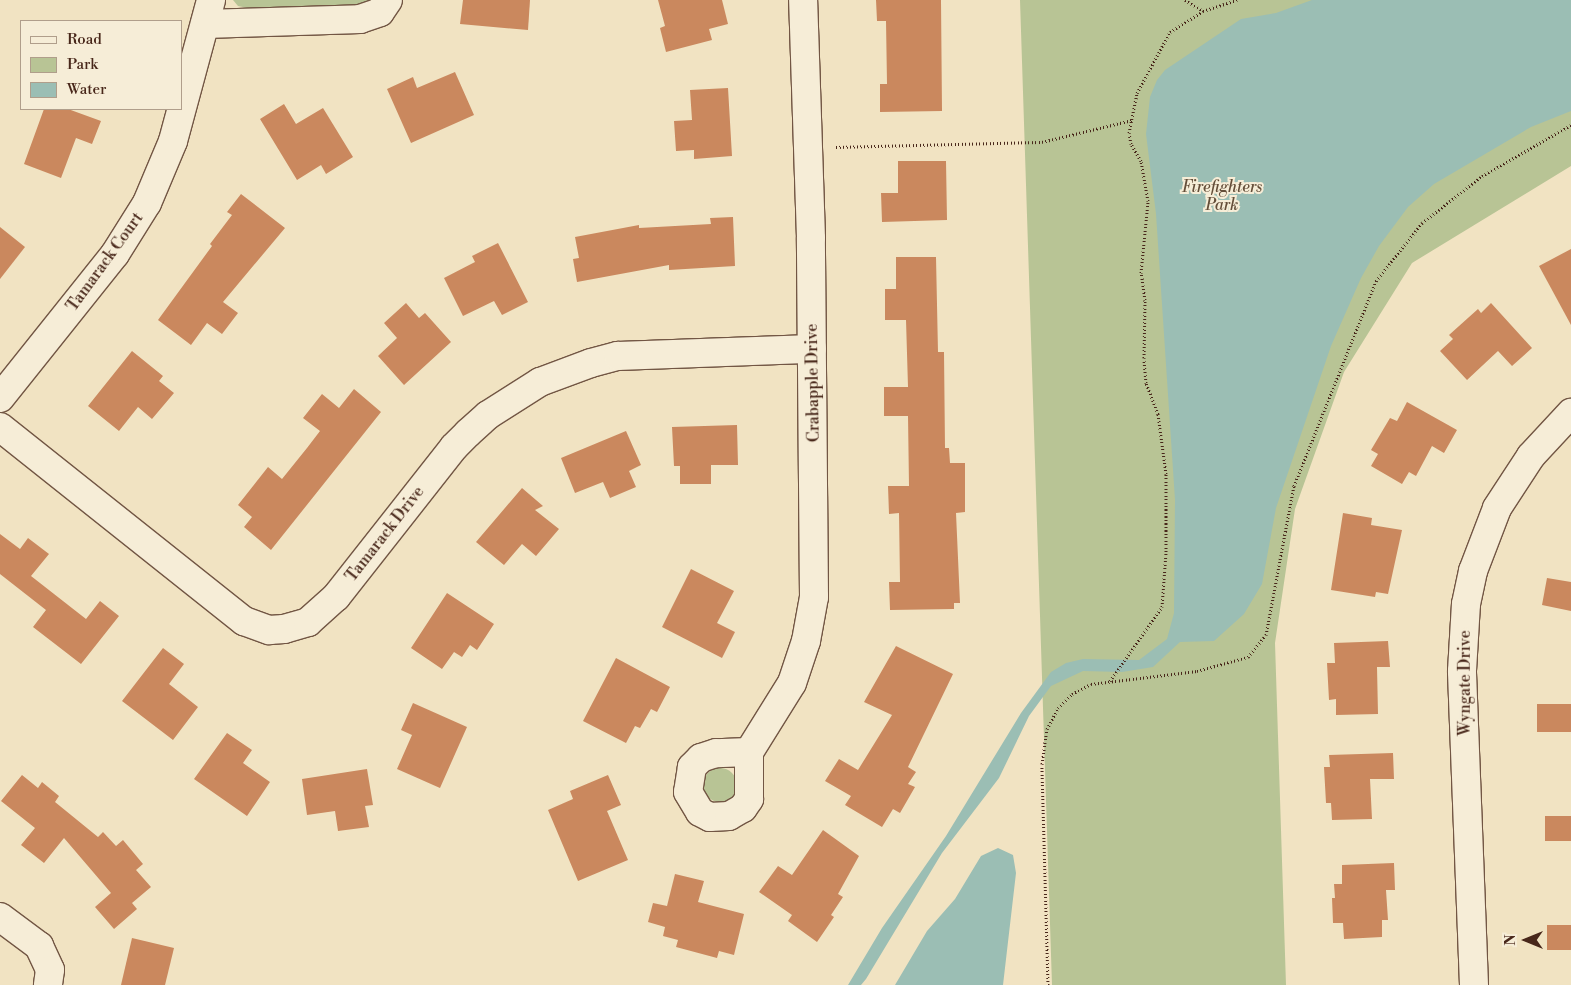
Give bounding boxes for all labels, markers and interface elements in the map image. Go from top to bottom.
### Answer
legend [20,20,182,110]
text: Road [67,30,102,49]
text: Park [67,55,98,74]
text: Water [67,80,106,99]
park label: Firefighters Park [1182,177,1262,215]
street label: Tamarack Court [63,209,147,315]
street label: Crabapple Drive [802,324,824,442]
street label: Tamarack Drive [342,482,428,586]
street label: Wyngate Drive [1455,630,1475,736]
north arrow [1501,915,1551,965]
text: N [1502,934,1520,946]

